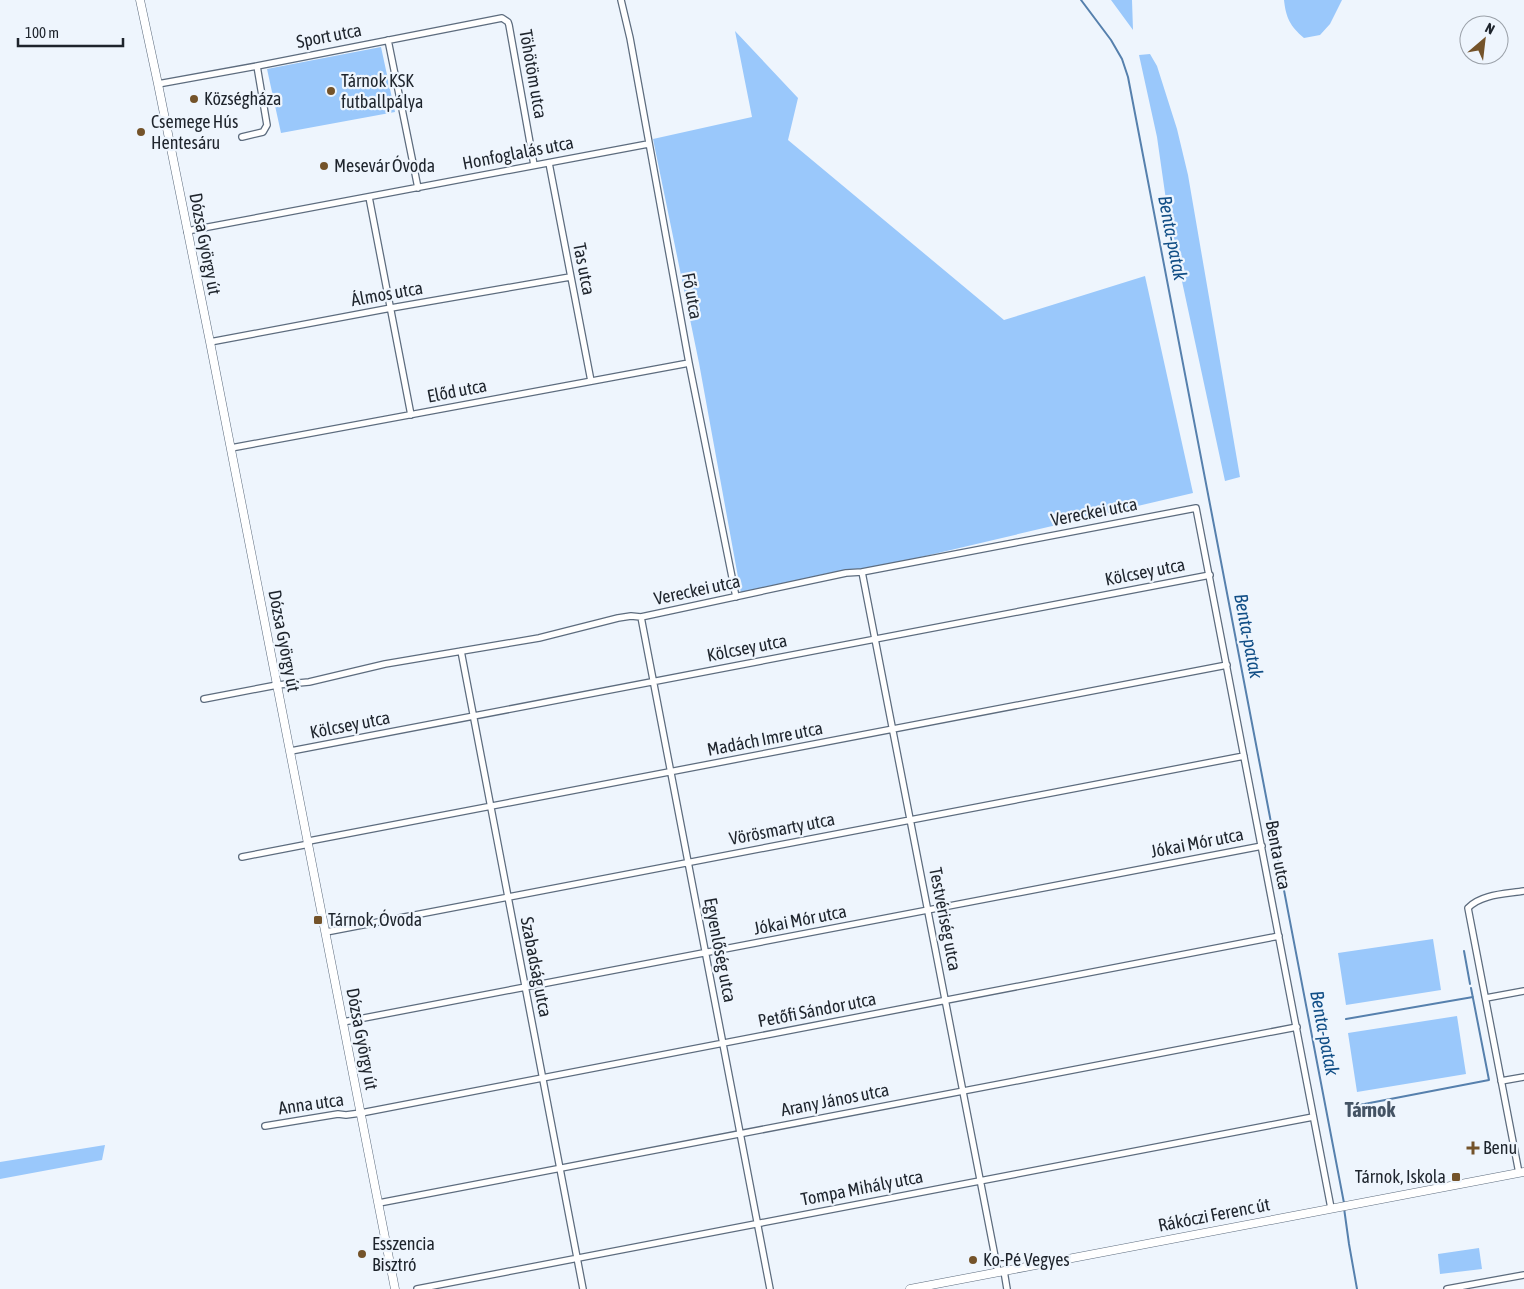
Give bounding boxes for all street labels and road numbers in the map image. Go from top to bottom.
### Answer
street label: Sport utca [294,19,363,52]
street label: Töhötöm utca [515,28,552,120]
street label: Honfoglalás utca [461,131,575,174]
street label: Dózsa György út [185,191,226,297]
street label: Tas utca [569,241,600,297]
street label: Fő utca [678,271,707,321]
street label: Álmos utca [349,277,424,310]
street label: Előd utca [425,374,489,407]
street label: Vereckei utca [1049,493,1139,530]
street label: Kölcsey utca [1103,553,1187,590]
street label: Vereckei utca [652,570,742,609]
street label: Dózsa György út [264,588,305,694]
street label: Kölcsey utca [705,629,789,666]
street label: Kölcsey utca [308,706,392,743]
street label: Madách Imre utca [705,717,825,760]
street label: Vörösmarty utca [727,808,836,849]
street label: Benta utca [1261,818,1295,891]
street label: Jókai Mór utca [1149,823,1245,862]
street label: Testvériség utca [925,865,966,972]
street label: Egyenlőség utca [700,896,741,1004]
street label: Jókai Mór utca [752,900,848,939]
street label: Szabadság utca [516,915,556,1019]
street label: Dózsa György út [342,986,383,1092]
street label: Petőfi Sándor utca [756,988,878,1031]
street label: Arany János utca [779,1079,891,1120]
street label: Anna utca [277,1089,345,1118]
street label: Tompa Mihály utca [799,1165,925,1210]
street label: Rákóczi Ferenc út [1156,1193,1272,1236]

